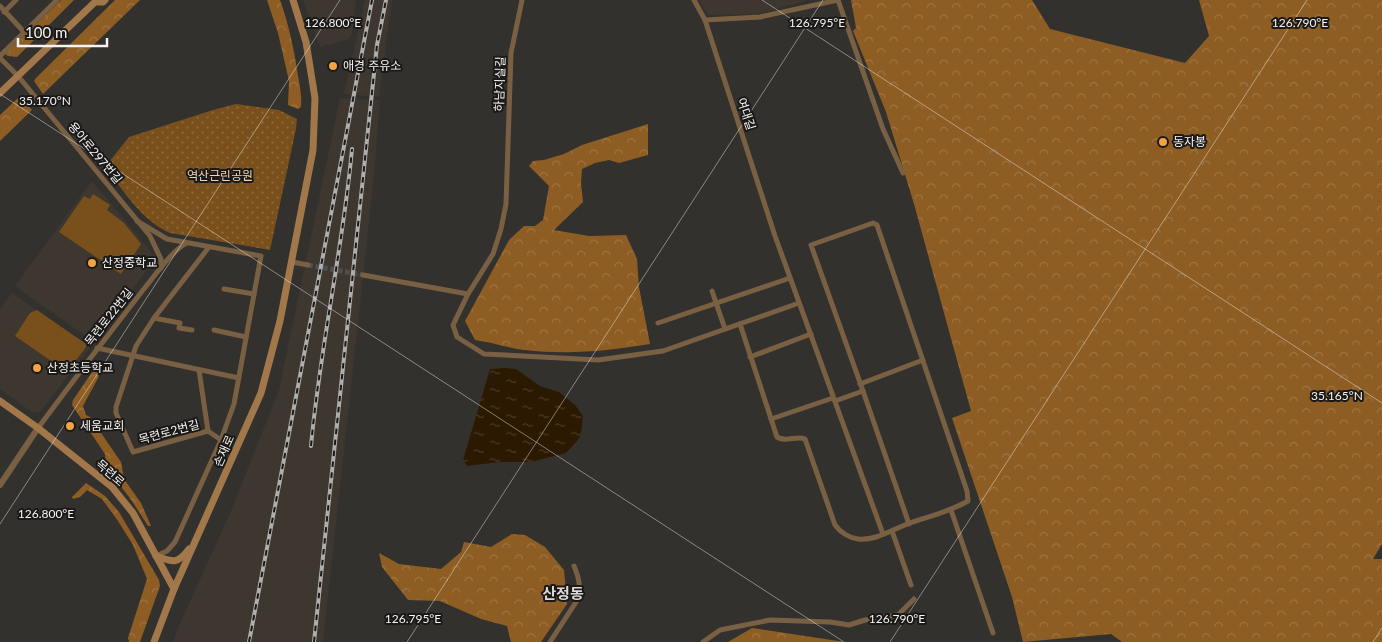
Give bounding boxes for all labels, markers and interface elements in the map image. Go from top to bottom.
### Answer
scale bar [18,15,106,47]
text: 126.800°E [305,15,361,30]
text: 126.795°E [789,15,845,30]
text: 126.790°E [1272,15,1328,30]
text: 100 m [25,23,67,41]
street label: 하남지실길 [491,56,508,112]
place label: 애경 주유소 [343,58,401,73]
marker: 애경 주유소 [327,60,339,72]
text: 35.170°N [19,93,71,108]
street label: 여대길 [734,96,759,132]
street label: 용아로297번길 [65,119,126,187]
place label: 동자봉 [1173,134,1206,149]
marker: 동자봉 [1157,136,1169,148]
park label: 역산근린공원 [187,168,253,183]
place label: 산정중학교 [102,255,157,270]
marker: 산정중학교 [86,257,98,269]
street label: 목련로22번길 [81,285,136,349]
place label: 산정초등학교 [47,360,113,375]
marker: 산정초등학교 [31,362,43,374]
text: 35.165°N [1311,388,1363,403]
street label: 목련로2번길 [137,416,201,447]
place label: 세움교회 [80,418,124,433]
marker: 세움교회 [64,420,76,432]
street label: 손재로 [210,433,237,469]
street label: 목련로 [93,456,128,489]
text: 126.800°E [18,506,74,521]
district label: 산정동 [542,584,584,602]
text: 126.795°E [385,611,441,626]
text: 126.790°E [869,611,925,626]

